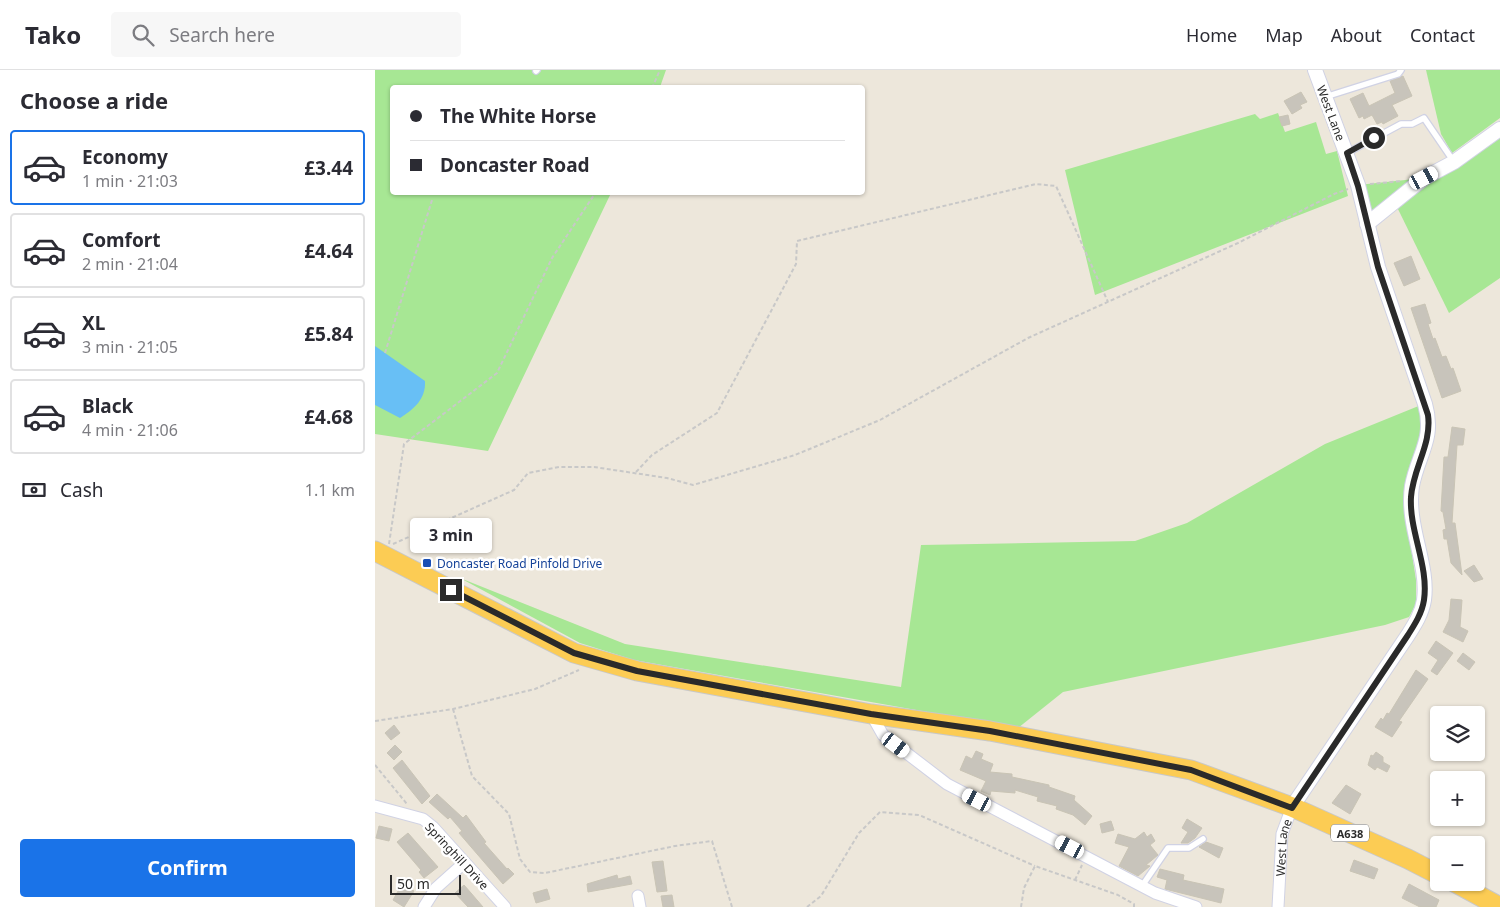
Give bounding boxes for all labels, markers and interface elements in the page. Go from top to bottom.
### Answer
search box [111,12,461,57]
text: Tako [25,18,81,51]
icon: search [129,21,157,49]
text: Search here [169,22,275,48]
text: Home [1186,23,1237,47]
text: Map [1265,23,1303,47]
text: About [1331,23,1382,47]
text: Contact [1410,23,1475,47]
street label: West Lane [1313,83,1349,143]
text: Choose a ride [20,85,168,115]
text: The White Horse [440,103,596,129]
route start [1363,127,1385,149]
text: Economy [82,144,168,170]
icon: car [22,145,67,190]
text: Doncaster Road [440,152,590,178]
text: £3.44 [304,155,353,181]
car [1407,164,1440,192]
text: 1 min · 21:03 [82,170,178,192]
text: Comfort [82,227,161,253]
icon: car [22,228,67,273]
text: £4.64 [304,238,353,264]
text: 2 min · 21:04 [82,253,178,275]
text: XL [82,310,105,336]
icon: car [22,311,67,356]
text: £5.84 [304,321,353,347]
text: 3 min · 21:05 [82,336,178,358]
text: Black [82,393,133,419]
icon: car [22,394,67,439]
text: £4.68 [304,404,353,430]
text: 4 min · 21:06 [82,419,178,441]
icon: cash [20,476,48,504]
text: Cash [60,477,104,503]
text: 1.1 km [305,479,355,501]
callout: 3 min [410,518,492,552]
text: 3 min [429,524,473,546]
place label: Doncaster Road Pinfold Drive [437,555,602,572]
marker: Doncaster Road Pinfold Drive [421,557,433,569]
route end [440,579,462,601]
map controls [1430,706,1485,891]
button: layers [1430,706,1485,761]
car [879,730,912,760]
button: + [1430,771,1485,826]
car [960,787,993,813]
street label: West Lane [1271,816,1296,877]
street label: Springhill Drive [421,819,493,894]
road number: A638 [1331,824,1369,841]
car [1053,834,1086,860]
button: − [1430,836,1485,891]
button: Confirm [20,839,355,897]
scale bar [390,872,461,895]
text: 50 m [397,874,430,893]

